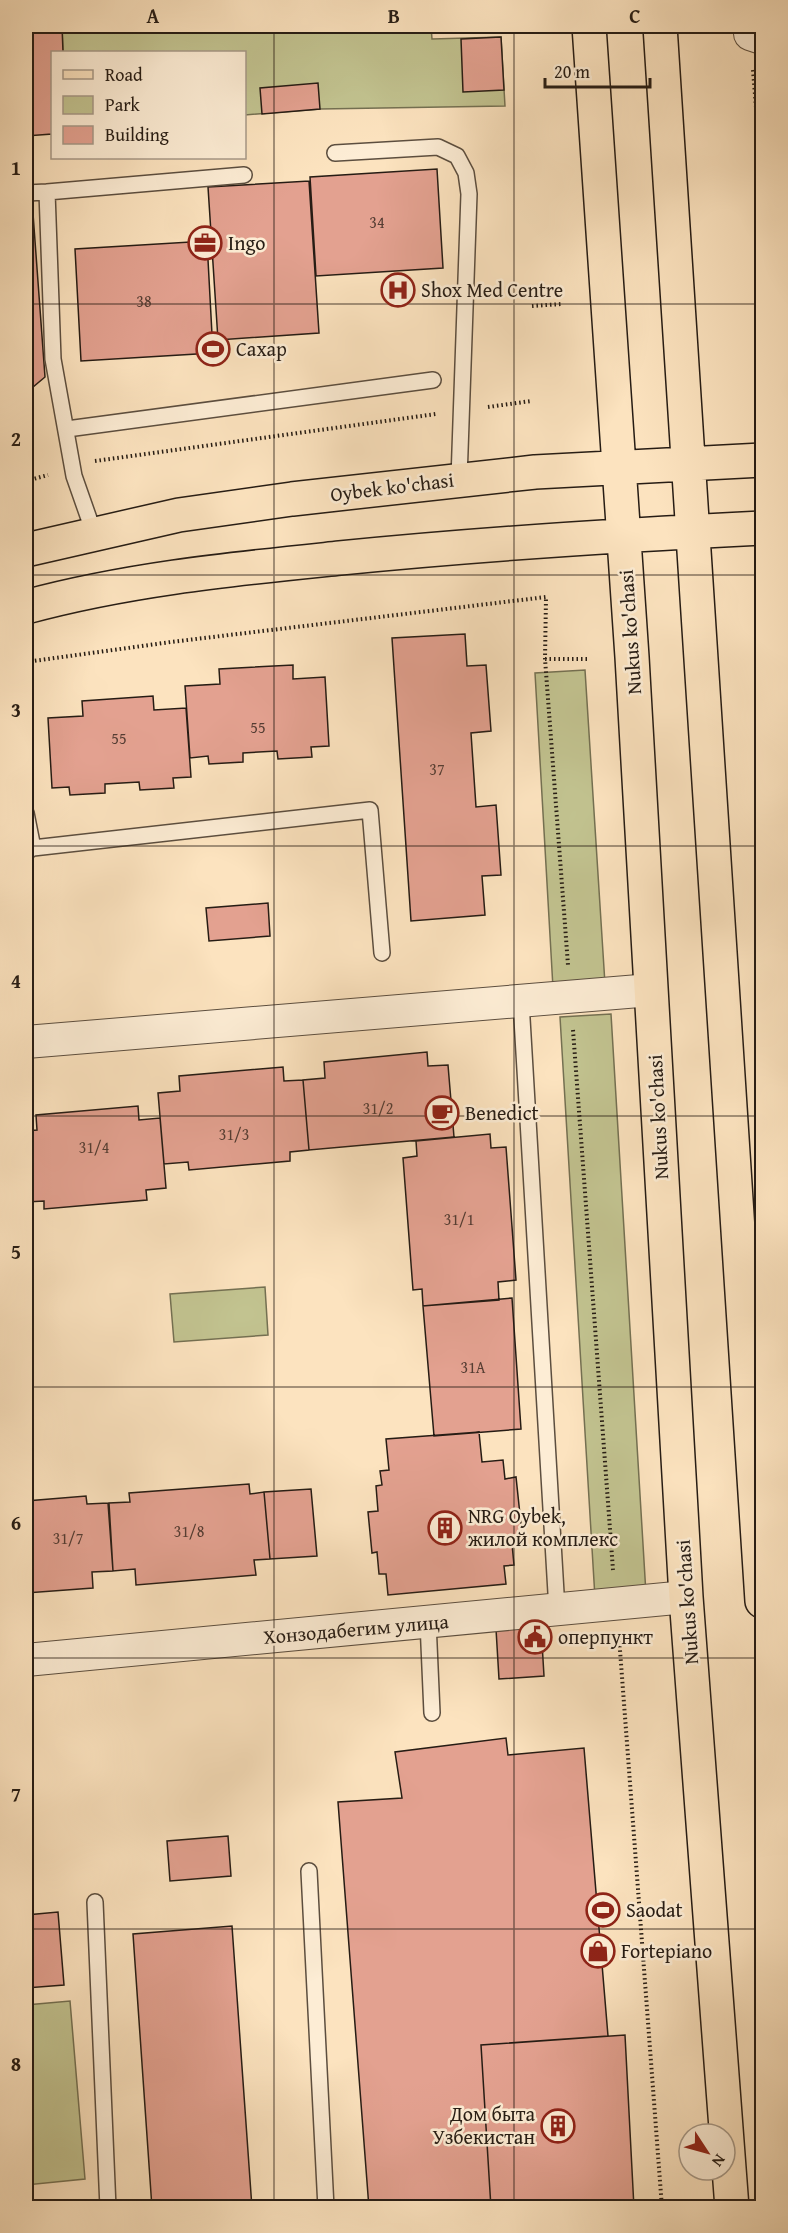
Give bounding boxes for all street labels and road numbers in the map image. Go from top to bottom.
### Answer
street label: Oybek ko'chasi [328,464,456,508]
street label: Nukus ko'chasi [611,568,648,695]
street label: Nukus ko'chasi [640,1053,675,1180]
street label: Nukus ko'chasi [668,1538,705,1665]
street label: Хонзодабегим улица [262,1606,450,1651]

